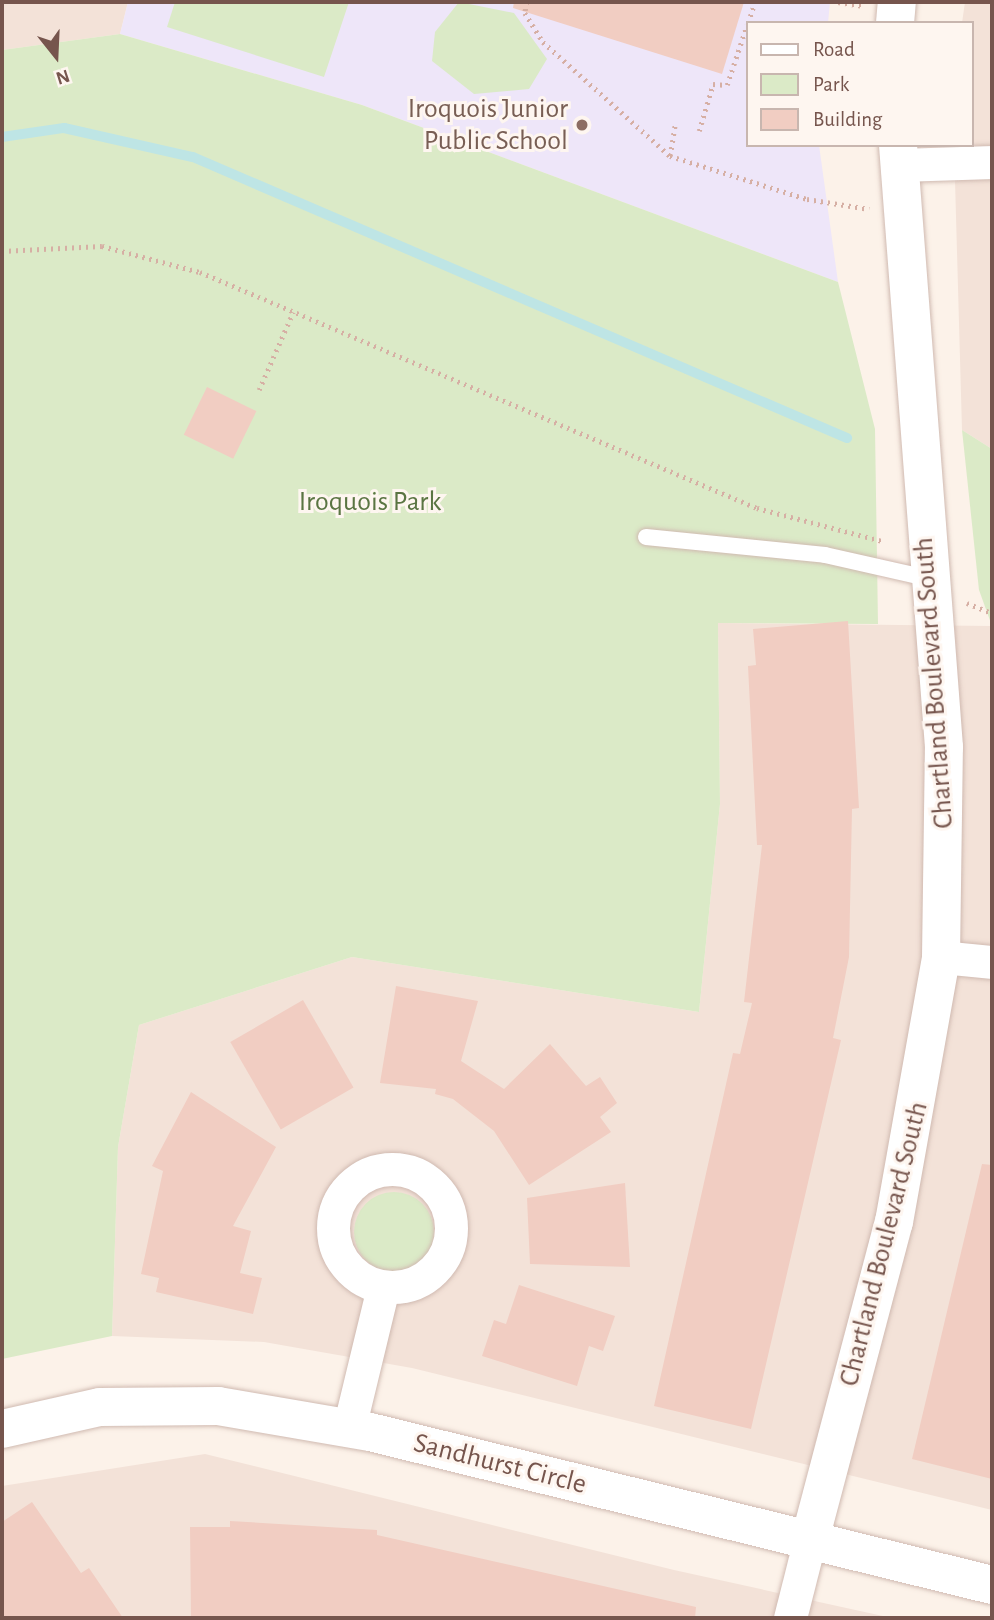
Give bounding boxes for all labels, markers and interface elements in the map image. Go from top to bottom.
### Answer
north arrow [21,21,91,91]
legend [746,21,973,147]
text: Road [813,39,855,60]
text: N [53,65,72,88]
text: Park [813,74,849,95]
place label: Iroquois Junior Public School [408,92,568,158]
text: Building [813,109,882,130]
marker: Iroquois Junior Public School [574,117,590,133]
park label: Iroquois Park [299,485,441,519]
street label: Chartland Boulevard South [907,536,961,830]
street label: Chartland Boulevard South [832,1098,936,1390]
street label: Sandhurst Circle [410,1426,590,1502]

